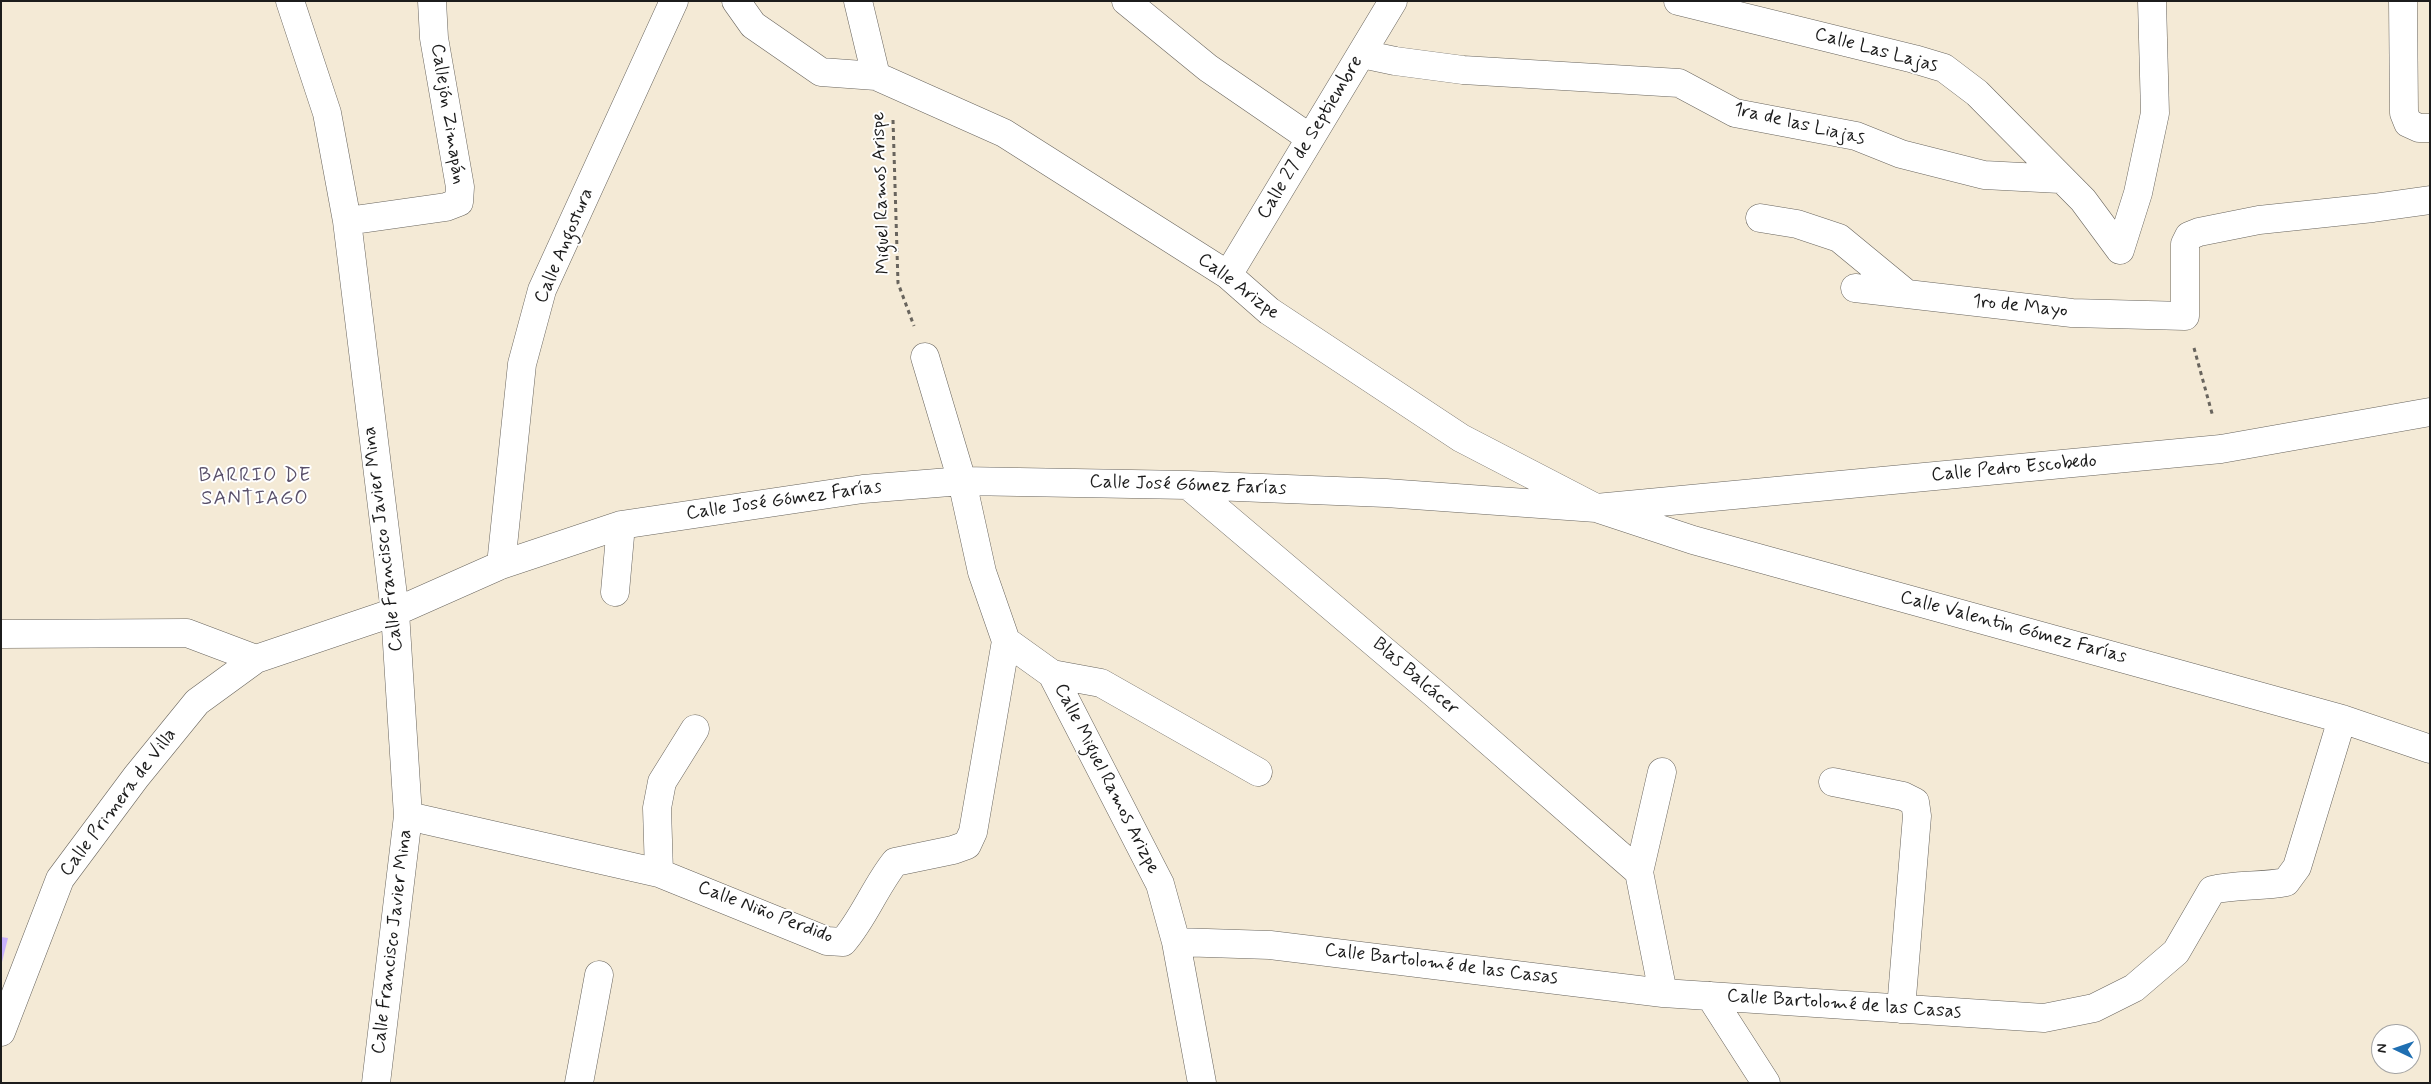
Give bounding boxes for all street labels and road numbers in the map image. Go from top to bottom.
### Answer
street label: Calle Las Lajas [1812,24,1940,78]
street label: Callejón Zimapán [425,42,469,186]
street label: Calle 27 de Septiembre [1253,52,1369,224]
street label: 1ra de las Liajas [1731,99,1867,151]
street label: Miguel Ramos Arispe [868,111,896,275]
street label: Calle Angostura [530,185,600,307]
street label: Calle Arizpe [1192,249,1284,325]
street label: 1ro de Mayo [1971,291,2069,323]
street label: Calle Francisco Javier Mina [359,425,409,653]
street label: Calle Pedro Escobedo [1930,450,2098,488]
street label: Calle José Gómez Farías [1089,471,1287,501]
street label: Calle José Gómez Farías [685,476,883,526]
street label: Calle Valentin Gómez Farías [1897,587,2129,669]
street label: Blas Balcácer [1367,633,1463,721]
street label: Calle Miguel Ramos Arizpe [1048,680,1164,878]
street label: Calle Primera de Villa [56,724,182,882]
street label: Calle Francisco Javier Mina [368,828,418,1056]
street label: Calle Niño Perdido [694,877,836,949]
street label: Calle Bartolomé de las Casas [1323,939,1559,991]
street label: Calle Bartolomé de las Casas [1726,985,1962,1025]

